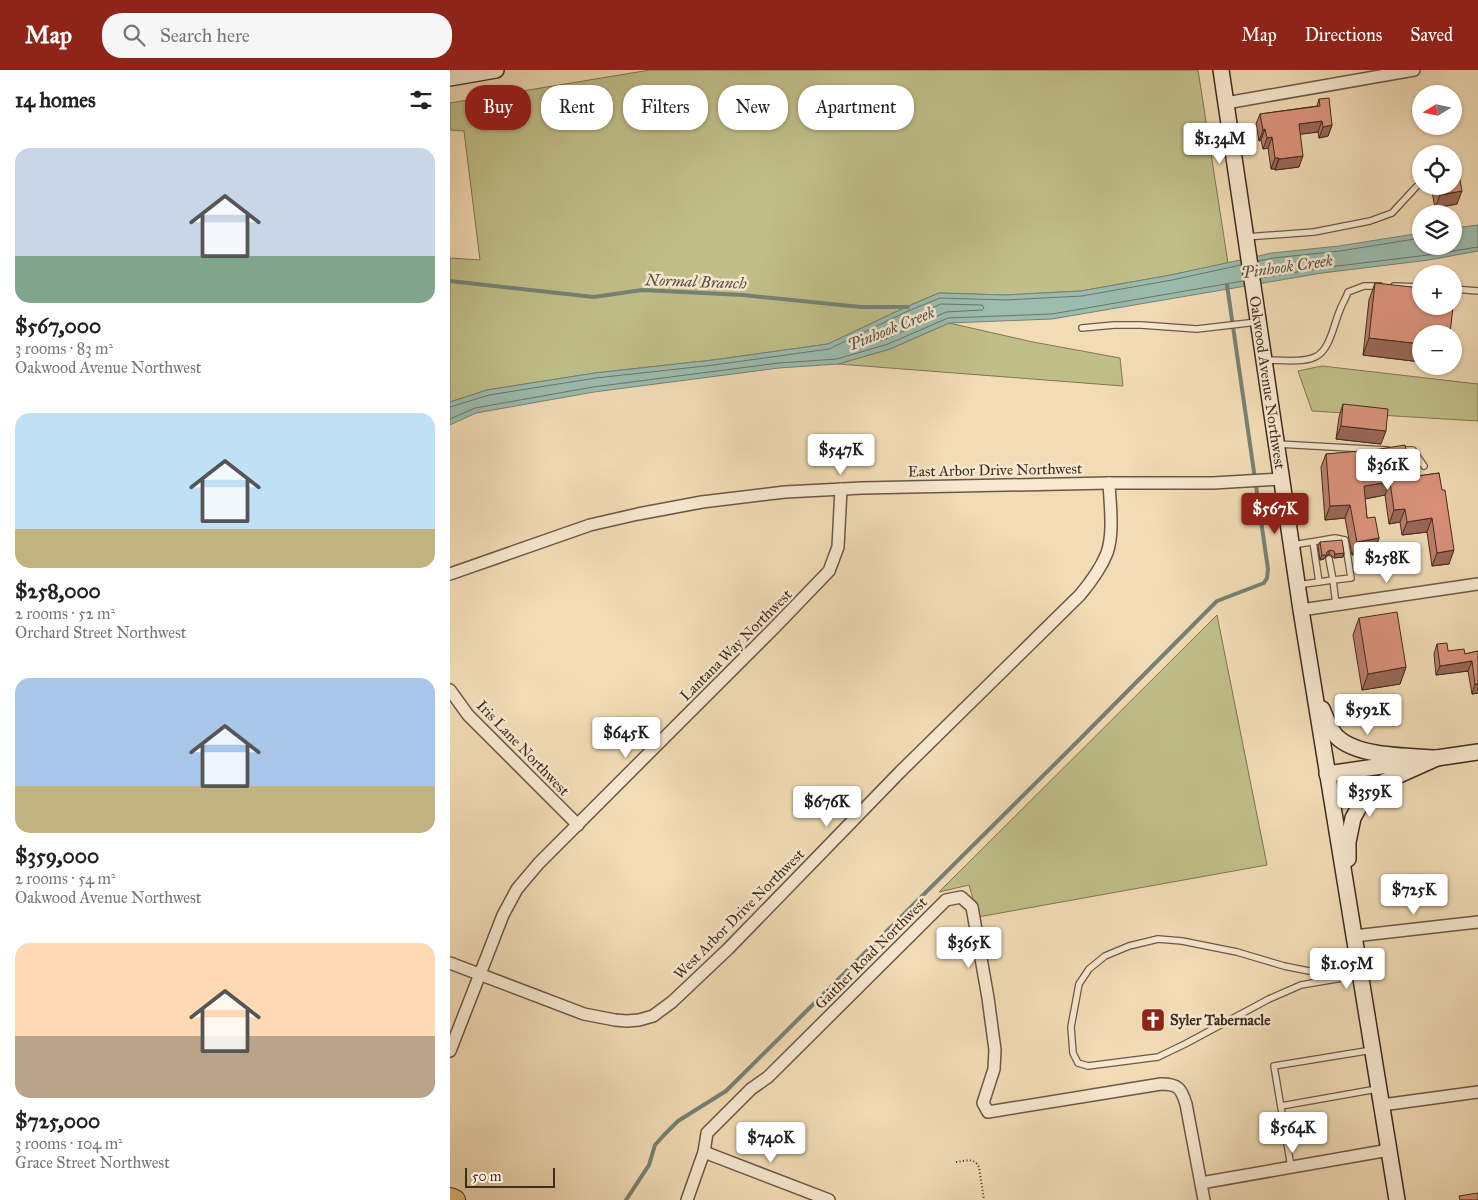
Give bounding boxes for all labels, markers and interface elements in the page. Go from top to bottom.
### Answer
search box [102,13,452,58]
text: Map [25,20,72,50]
icon: search [120,21,148,49]
text: Search here [160,24,250,47]
text: Map [1241,24,1277,46]
text: Directions [1305,24,1382,46]
text: Saved [1410,24,1453,46]
chip: Buy [465,85,531,130]
chip: Rent [541,85,613,130]
chip: Filters [623,85,708,130]
chip: New [718,85,788,130]
chip: Apartment [798,85,914,130]
north arrow [1412,85,1462,135]
map controls [1412,85,1462,375]
icon: filters [407,86,435,114]
text: 14 homes [15,87,96,113]
pin: $1.34M [1179,122,1261,165]
text: $1.34M [1194,129,1246,148]
button: locate [1412,145,1462,195]
icon: home [180,181,270,271]
button: layers [1412,205,1462,255]
water label: Pinhook Creek [1240,251,1334,282]
button: + [1412,265,1462,315]
water label: Normal Branch [644,270,747,293]
street label: Oakwood Avenue Northwest [1246,295,1289,471]
water label: Pinhook Creek [845,302,937,355]
text: $567,000 [15,313,101,339]
button: − [1412,325,1462,375]
text: 3 rooms · 83 m² [15,339,113,358]
text: Oakwood Avenue Northwest [15,358,201,377]
pin: $547K [806,434,876,476]
text: $547K [819,440,863,459]
icon: home [180,446,270,536]
pin: $361K [1353,448,1423,491]
text: $361K [1367,455,1409,474]
street label: East Arbor Drive Northwest [908,459,1083,481]
pin: $567K [1240,492,1310,535]
text: $567K [1252,499,1298,518]
pin: $258K [1352,542,1422,584]
text: $258K [1365,548,1409,567]
text: $258,000 [15,578,101,604]
street label: Lantana Way Northwest [676,585,796,705]
text: 2 rooms · 52 m² [15,604,115,623]
text: Orchard Street Northwest [15,623,186,642]
pin: $592K [1333,694,1403,736]
street label: Iris Lane Northwest [473,696,574,800]
text: $592K [1346,700,1390,719]
icon: home [180,711,270,801]
pin: $645K [591,716,661,759]
text: $645K [603,723,649,742]
pin: $359K [1335,776,1405,818]
text: $359K [1348,782,1392,801]
pin: $676K [792,786,862,828]
text: $676K [804,792,850,811]
text: $359,000 [15,843,99,869]
street label: West Arbor Drive Northwest [670,844,809,983]
text: 2 rooms · 54 m² [15,869,116,888]
pin: $725K [1379,874,1449,916]
text: $725K [1392,880,1436,899]
text: Oakwood Avenue Northwest [15,888,201,907]
street label: Gaither Road Northwest [811,893,931,1013]
pin: $365K [934,926,1004,969]
text: $365K [948,933,991,952]
pin: $1.05M [1306,948,1388,990]
text: $1.05M [1321,954,1373,973]
icon: home [180,976,270,1066]
church icon: Syler Tabernacle [1140,1007,1166,1033]
place label: Syler Tabernacle [1170,1011,1271,1030]
text: $725,000 [15,1108,100,1134]
pin: $564K [1258,1112,1328,1154]
text: $564K [1270,1118,1316,1137]
pin: $740K [736,1122,806,1164]
text: $740K [747,1128,795,1147]
text: 3 rooms · 104 m² [15,1134,123,1153]
text: Grace Street Northwest [15,1153,170,1172]
scale bar [465,1165,555,1188]
text: 50 m [472,1168,501,1185]

